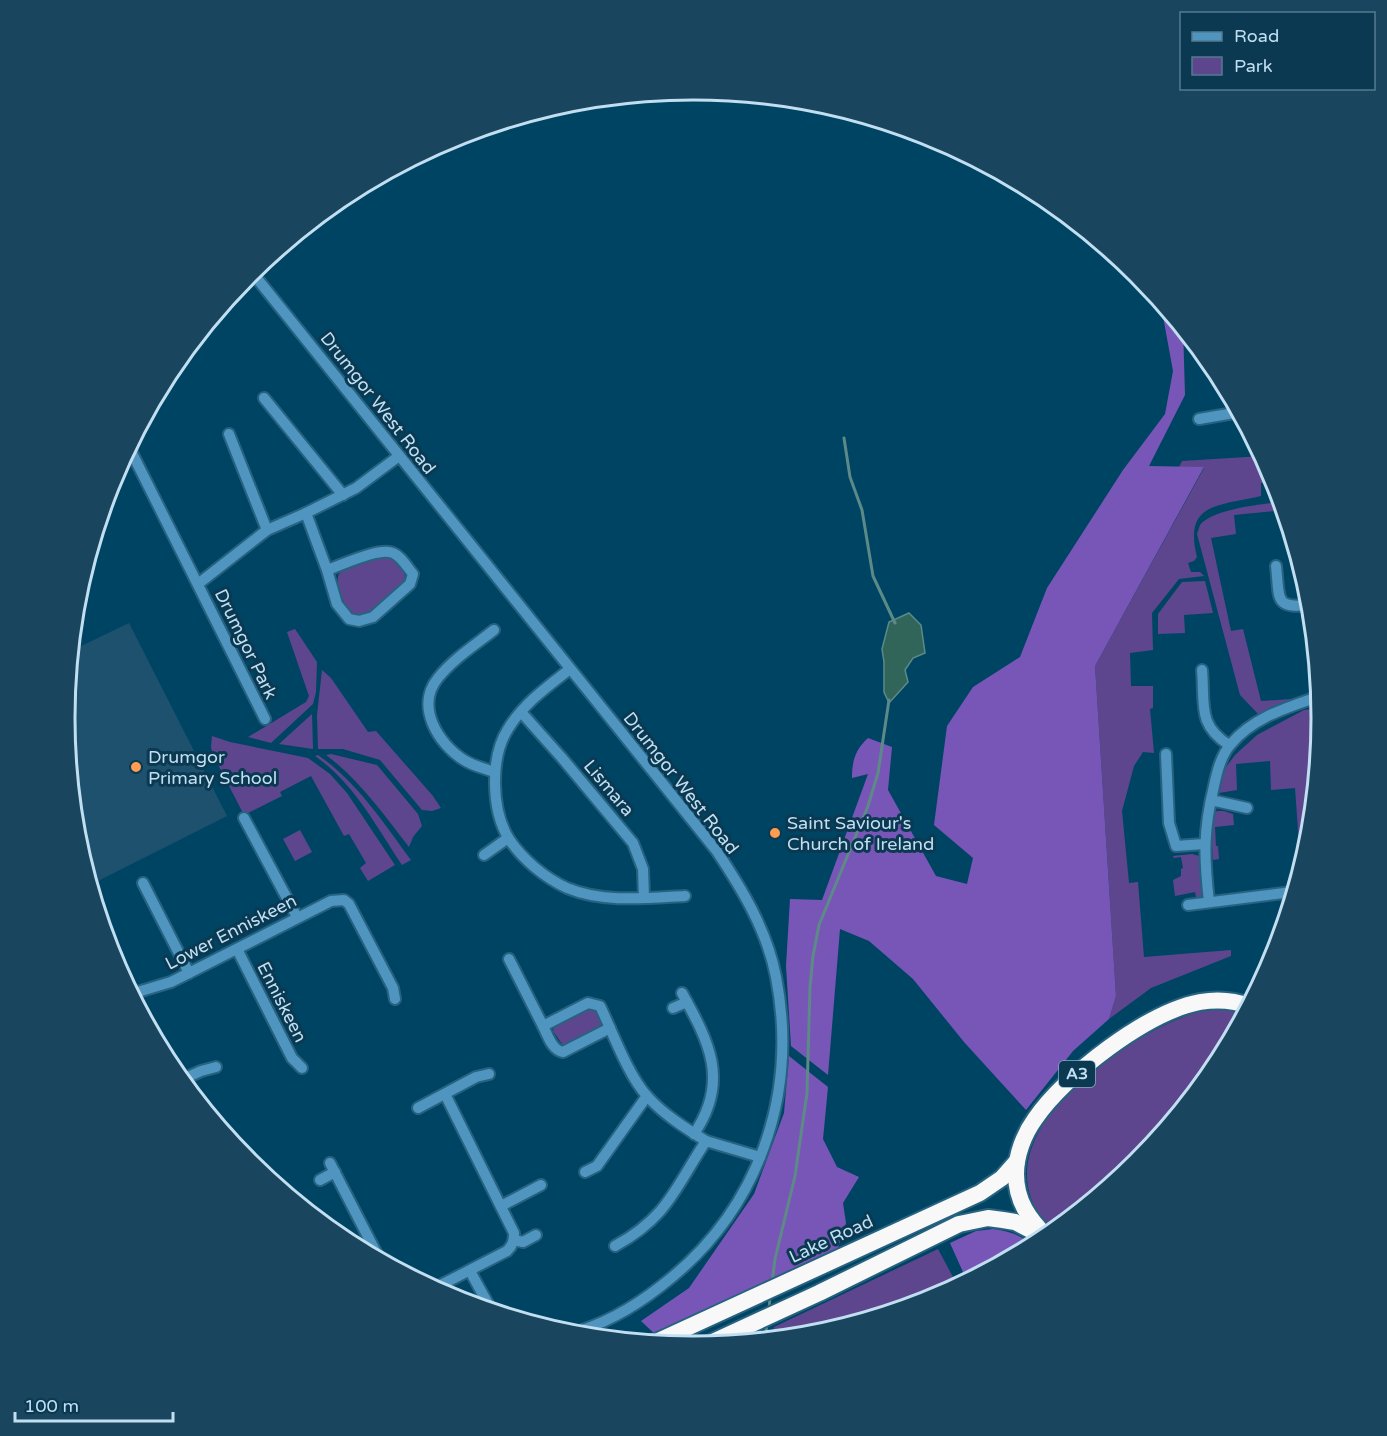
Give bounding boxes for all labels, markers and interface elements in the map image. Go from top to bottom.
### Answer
legend [1180,12,1375,90]
text: Road [1234,25,1279,47]
text: Park [1234,55,1273,77]
street label: Drumgor West Road [316,327,440,479]
street label: Drumgor Park [210,585,282,703]
street label: Drumgor West Road [619,707,743,859]
place label: Drumgor Primary School [148,746,277,789]
street label: Lismara [579,755,639,821]
marker: Drumgor Primary School [129,760,143,774]
place label: Saint Saviour's Church of Ireland [787,812,934,855]
marker: Saint Saviour's Church of Ireland [768,826,782,840]
street label: Lower Enniskeen [162,889,300,975]
street label: Enniskeen [252,958,312,1046]
road number: A3 [1059,1061,1095,1087]
street label: Lake Road [785,1210,877,1268]
scale bar [15,1385,172,1423]
text: 100 m [24,1395,79,1417]

